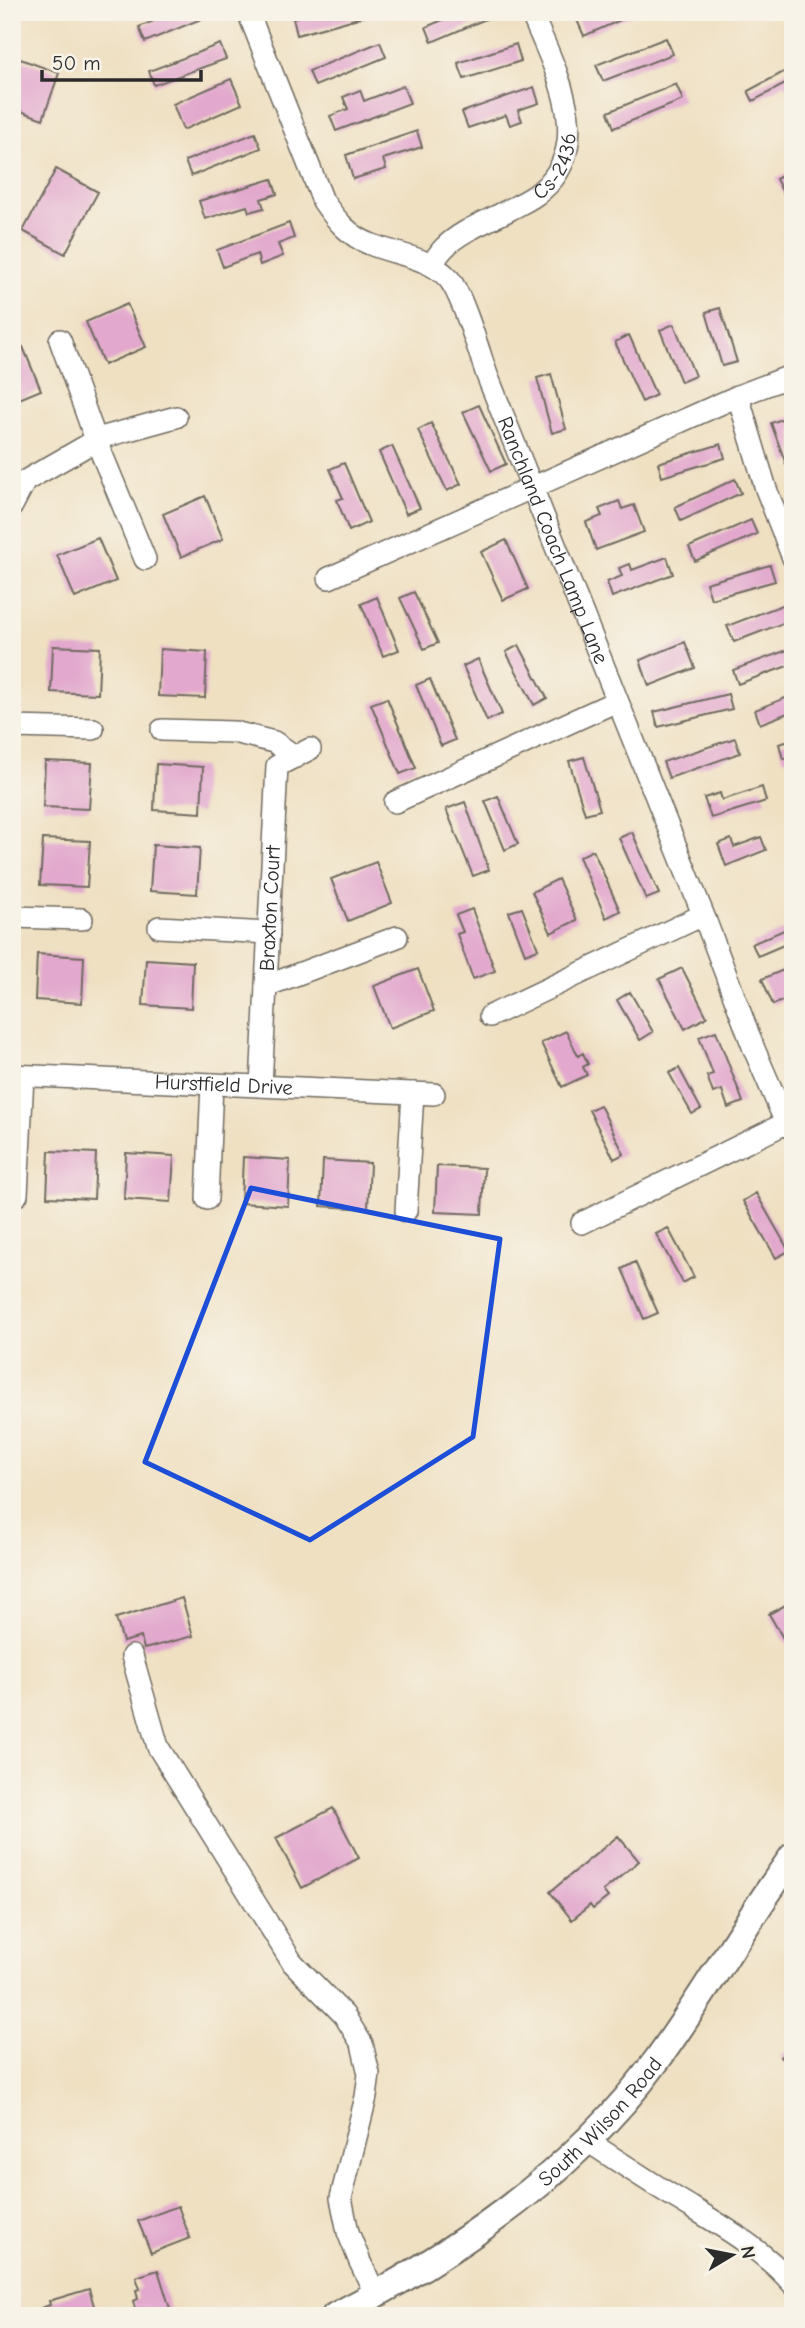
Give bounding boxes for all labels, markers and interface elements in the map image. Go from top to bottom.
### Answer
scale bar [42,38,201,82]
text: 50 m [52,51,101,75]
street label: Cs-2436 [528,132,581,205]
street label: Ranchland Coach Lamp Lane [493,413,613,667]
street label: Braxton Court [255,844,285,972]
street label: Hurstfield Drive [154,1069,293,1100]
street label: South Wilson Road [534,2052,667,2191]
north arrow [696,2220,766,2290]
text: N [736,2244,760,2260]

